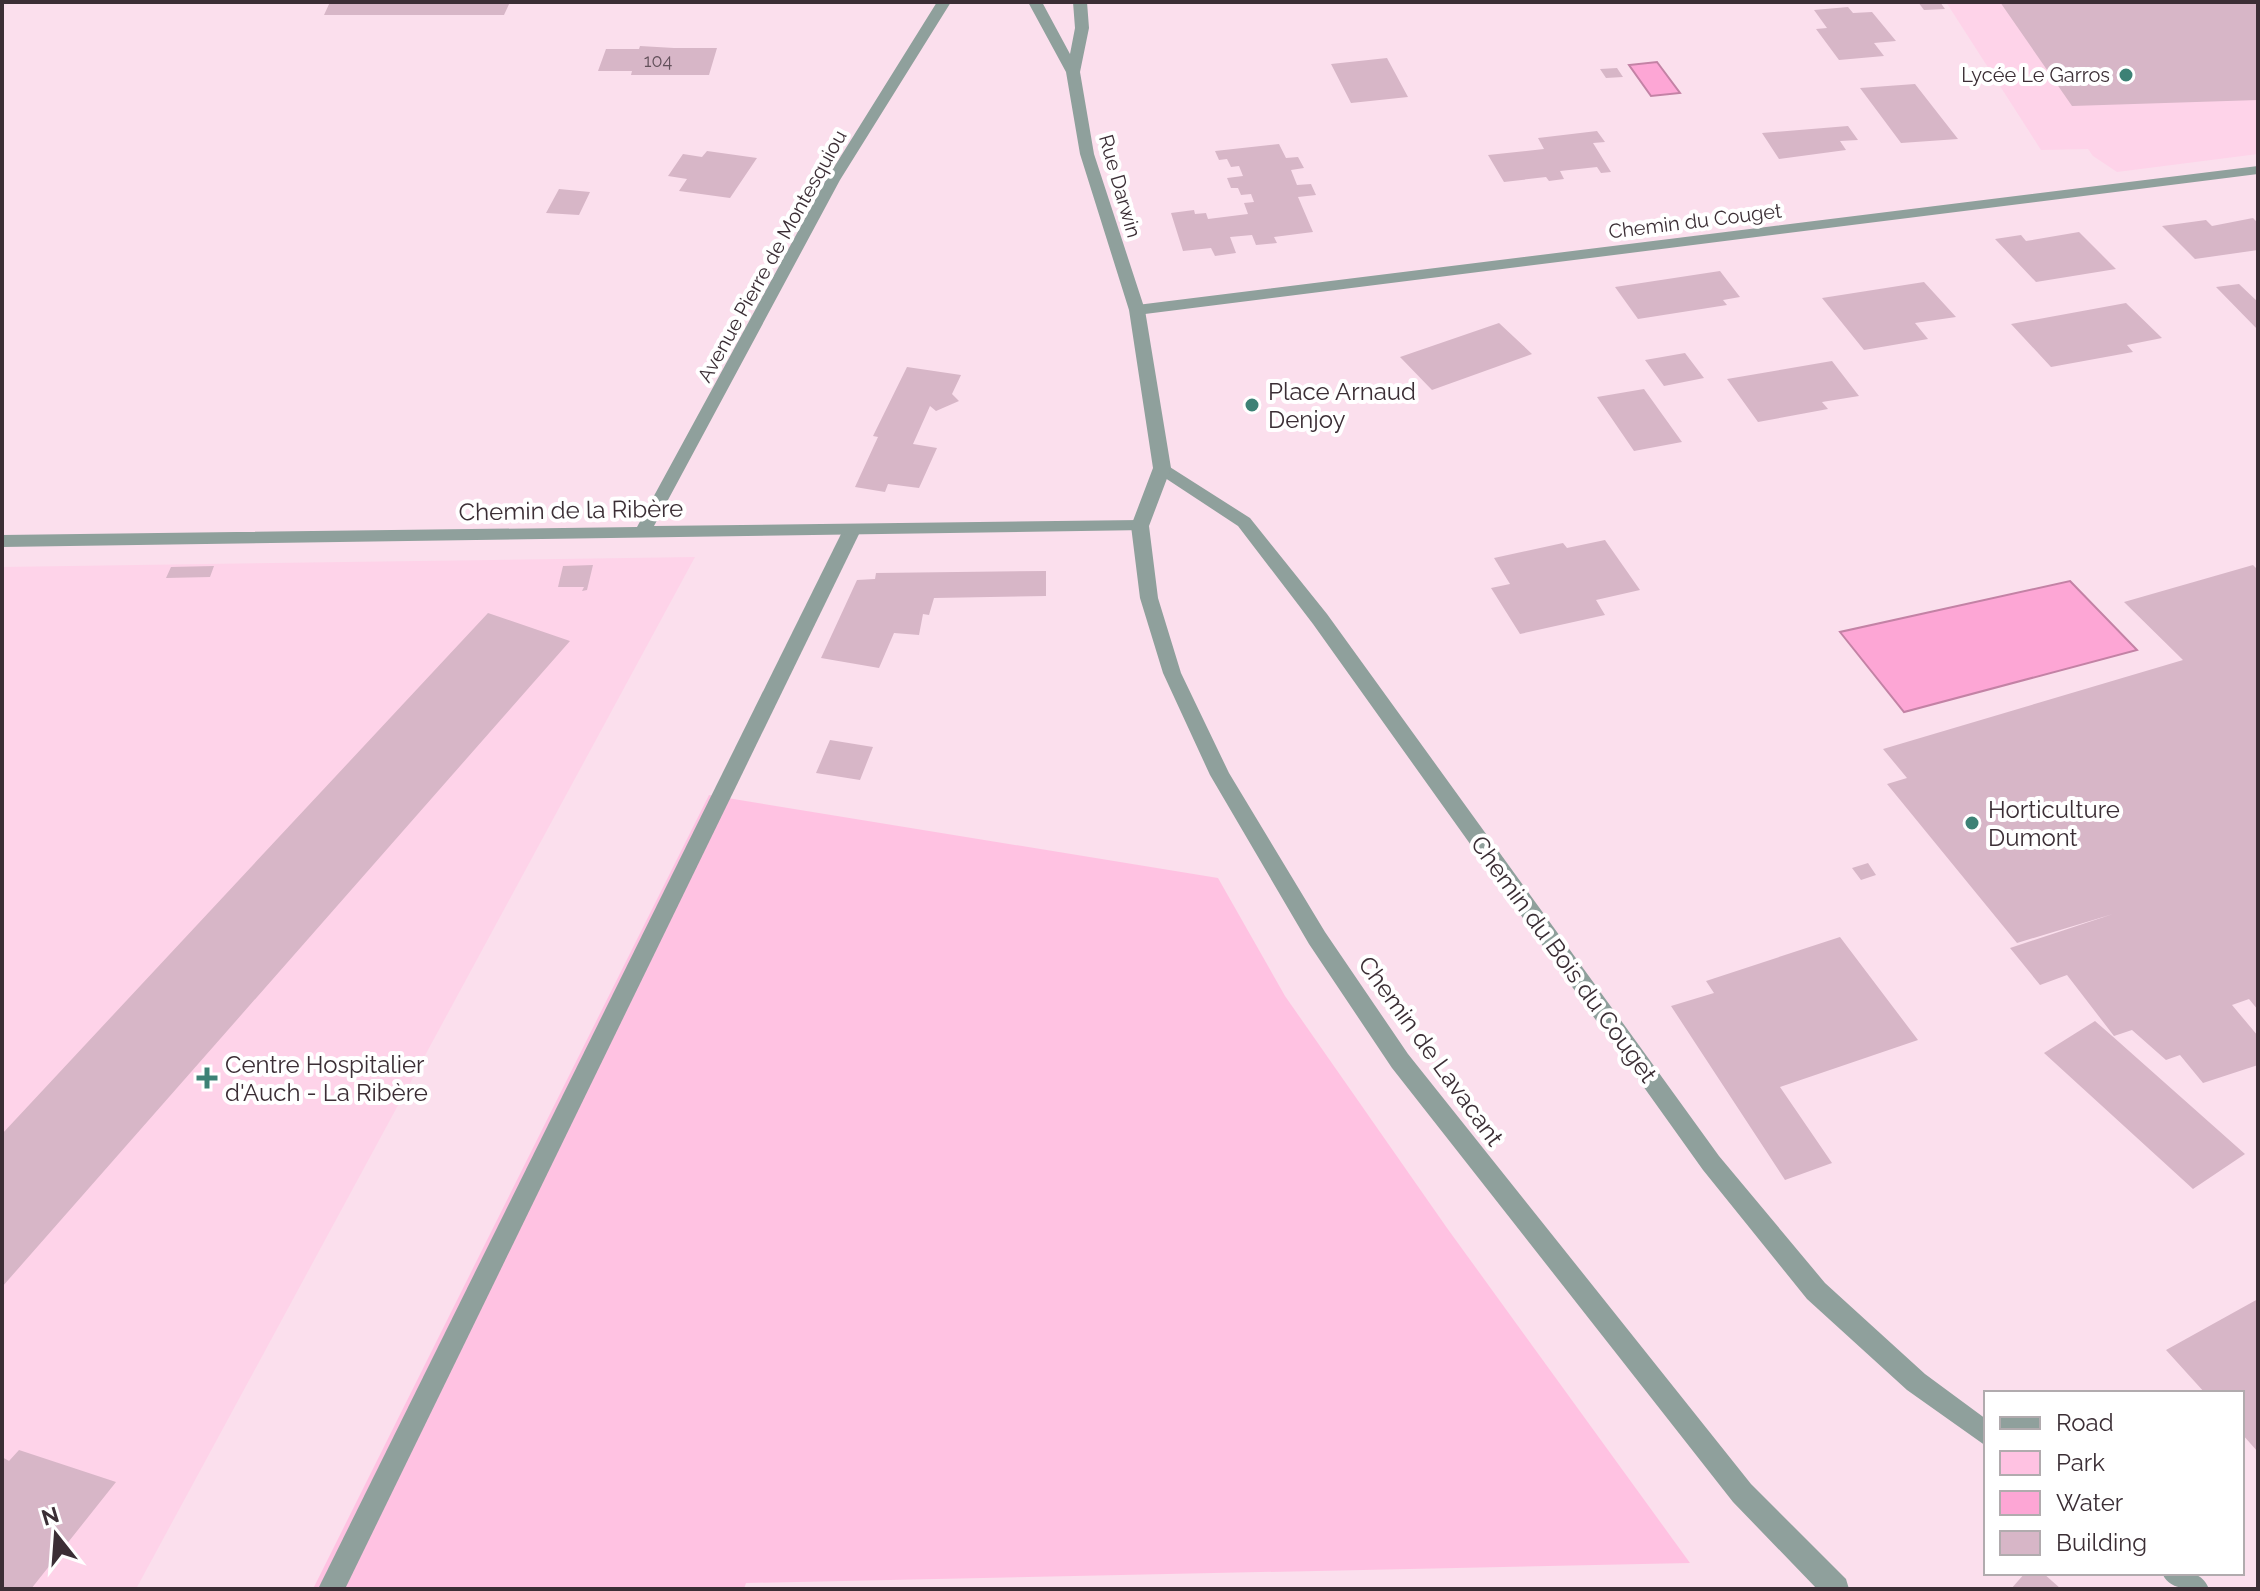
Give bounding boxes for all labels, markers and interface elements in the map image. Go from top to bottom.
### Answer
house number: 104 [644,50,672,71]
place label: Lycée Le Garros [1961,63,2110,87]
marker: Lycée Le Garros [2117,66,2135,84]
street label: Avenue Pierre de Montesquiou [692,126,852,386]
street label: Rue Darwin [1094,132,1146,240]
street label: Chemin du Couget [1607,198,1783,244]
place label: Place Arnaud Denjoy [1268,377,1416,434]
marker: Place Arnaud Denjoy [1243,396,1261,414]
street label: Chemin de la Ribère [458,494,684,526]
place label: Horticulture Dumont [1988,795,2120,852]
marker: Horticulture Dumont [1963,814,1981,832]
street label: Chemin du Bois du Couget [1465,830,1663,1088]
street label: Chemin de Lavacant [1352,950,1510,1152]
place label: Centre Hospitalier d'Auch - La Ribère [225,1050,428,1107]
marker: Centre Hospitalier d'Auch - La Ribère [196,1067,218,1089]
legend [1984,1391,2244,1575]
text: Road [2056,1408,2114,1437]
text: Park [2056,1448,2105,1477]
text: Water [2056,1488,2124,1517]
north arrow [16,1495,96,1575]
text: N [38,1501,62,1531]
text: Building [2056,1528,2147,1557]

